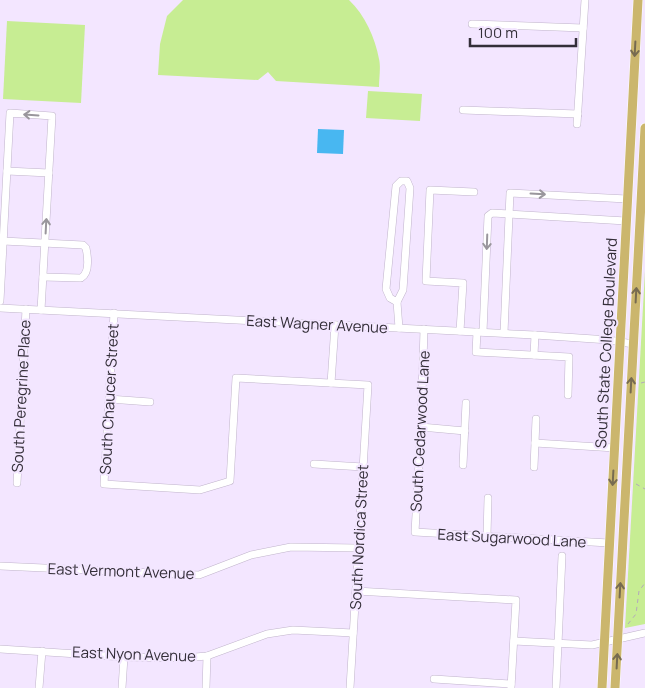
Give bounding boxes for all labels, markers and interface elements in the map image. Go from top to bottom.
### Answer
scale bar [470,15,576,47]
text: 100 m [478,22,518,43]
one-way arrow [631,40,640,56]
one-way arrow [23,110,39,119]
one-way arrow [529,190,545,199]
one-way arrow [41,219,50,235]
one-way arrow [483,234,492,250]
street label: South State College Boulevard [590,237,622,449]
one-way arrow [631,288,640,304]
street label: East Wagner Avenue [246,310,389,338]
street label: South Peregrine Place [7,319,35,473]
street label: South Chaucer Street [95,323,123,475]
street label: South Cedarwood Lane [405,350,435,512]
one-way arrow [626,377,635,393]
street label: South Nordica Street [345,464,373,610]
one-way arrow [608,470,617,486]
street label: East Sugarwood Lane [437,524,587,552]
street label: East Vermont Avenue [47,558,195,584]
one-way arrow [616,582,625,598]
street label: East Nyon Avenue [72,641,196,667]
one-way arrow [612,653,621,669]

